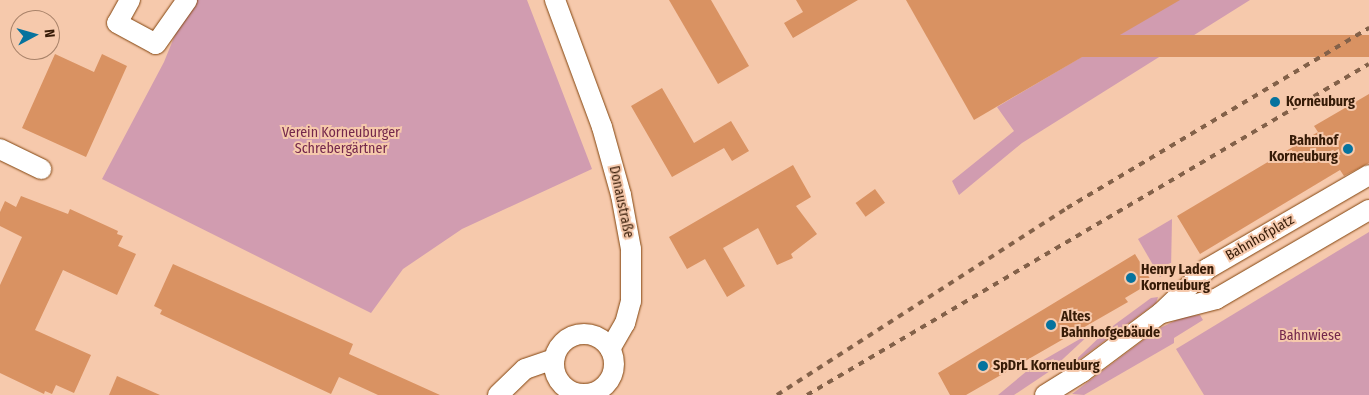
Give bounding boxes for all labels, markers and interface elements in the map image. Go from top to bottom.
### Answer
north arrow [10,10,60,60]
text: N [41,28,58,39]
place label: Korneuburg [1286,94,1355,110]
marker: Korneuburg [1268,95,1282,109]
park label: Verein Korneuburger Schrebergärtner [282,125,400,158]
place label: Bahnhof Korneuburg [1269,133,1338,166]
marker: Bahnhof Korneuburg [1342,143,1354,155]
street label: Donaustraße [605,164,637,240]
street label: Bahnhofplatz [1223,212,1297,264]
place label: Henry Laden Korneuburg [1141,262,1214,294]
marker: Henry Laden Korneuburg [1125,272,1137,284]
place label: Altes Bahnhofgebäude [1061,309,1160,342]
marker: Altes Bahnhofgebäude [1045,319,1057,331]
park label: Bahnwiese [1279,328,1341,344]
place label: SpDrL Korneuburg [993,358,1100,374]
marker: SpDrL Korneuburg [977,360,989,372]

